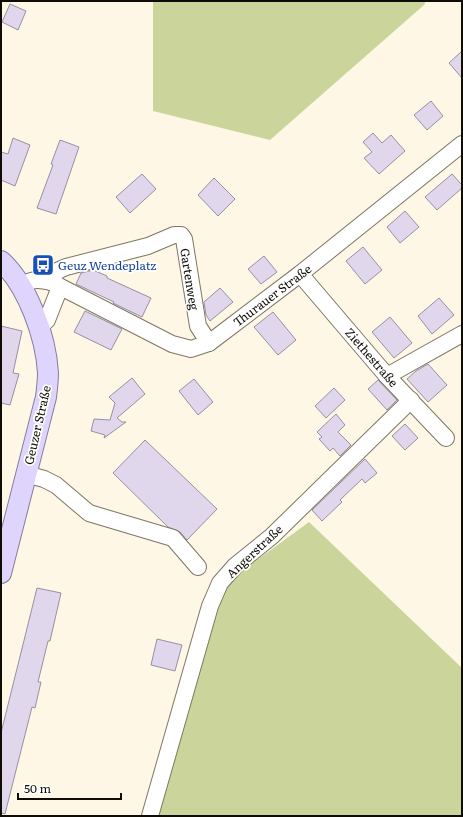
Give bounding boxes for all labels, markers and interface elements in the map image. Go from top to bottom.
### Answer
street label: Gartenweg [176,247,204,312]
bus stop icon: Geuz Wendeplatz [30,252,56,278]
place label: Geuz Wendeplatz [58,256,157,274]
street label: Thurauer Straße [229,260,315,330]
street label: Ziethestraße [341,324,403,390]
street label: Geuzer Straße [19,384,55,466]
street label: Angerstraße [222,520,286,582]
scale bar [18,775,121,801]
text: 50 m [24,779,51,797]

